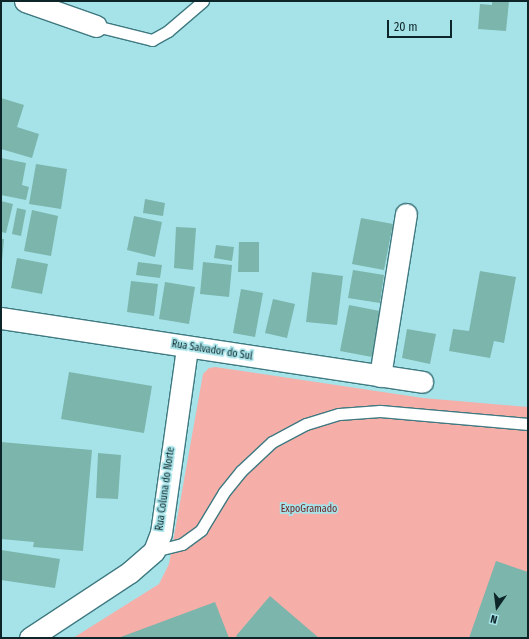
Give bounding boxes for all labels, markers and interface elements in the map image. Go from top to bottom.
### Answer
scale bar [389,12,454,38]
text: 20 m [394,20,418,34]
street label: Rua Salvador do Sul [171,339,253,363]
street label: Rua Coluna do Norte [154,446,178,532]
park label: ExpoGramado [281,504,337,516]
north arrow [477,587,517,627]
text: N [489,612,499,626]

